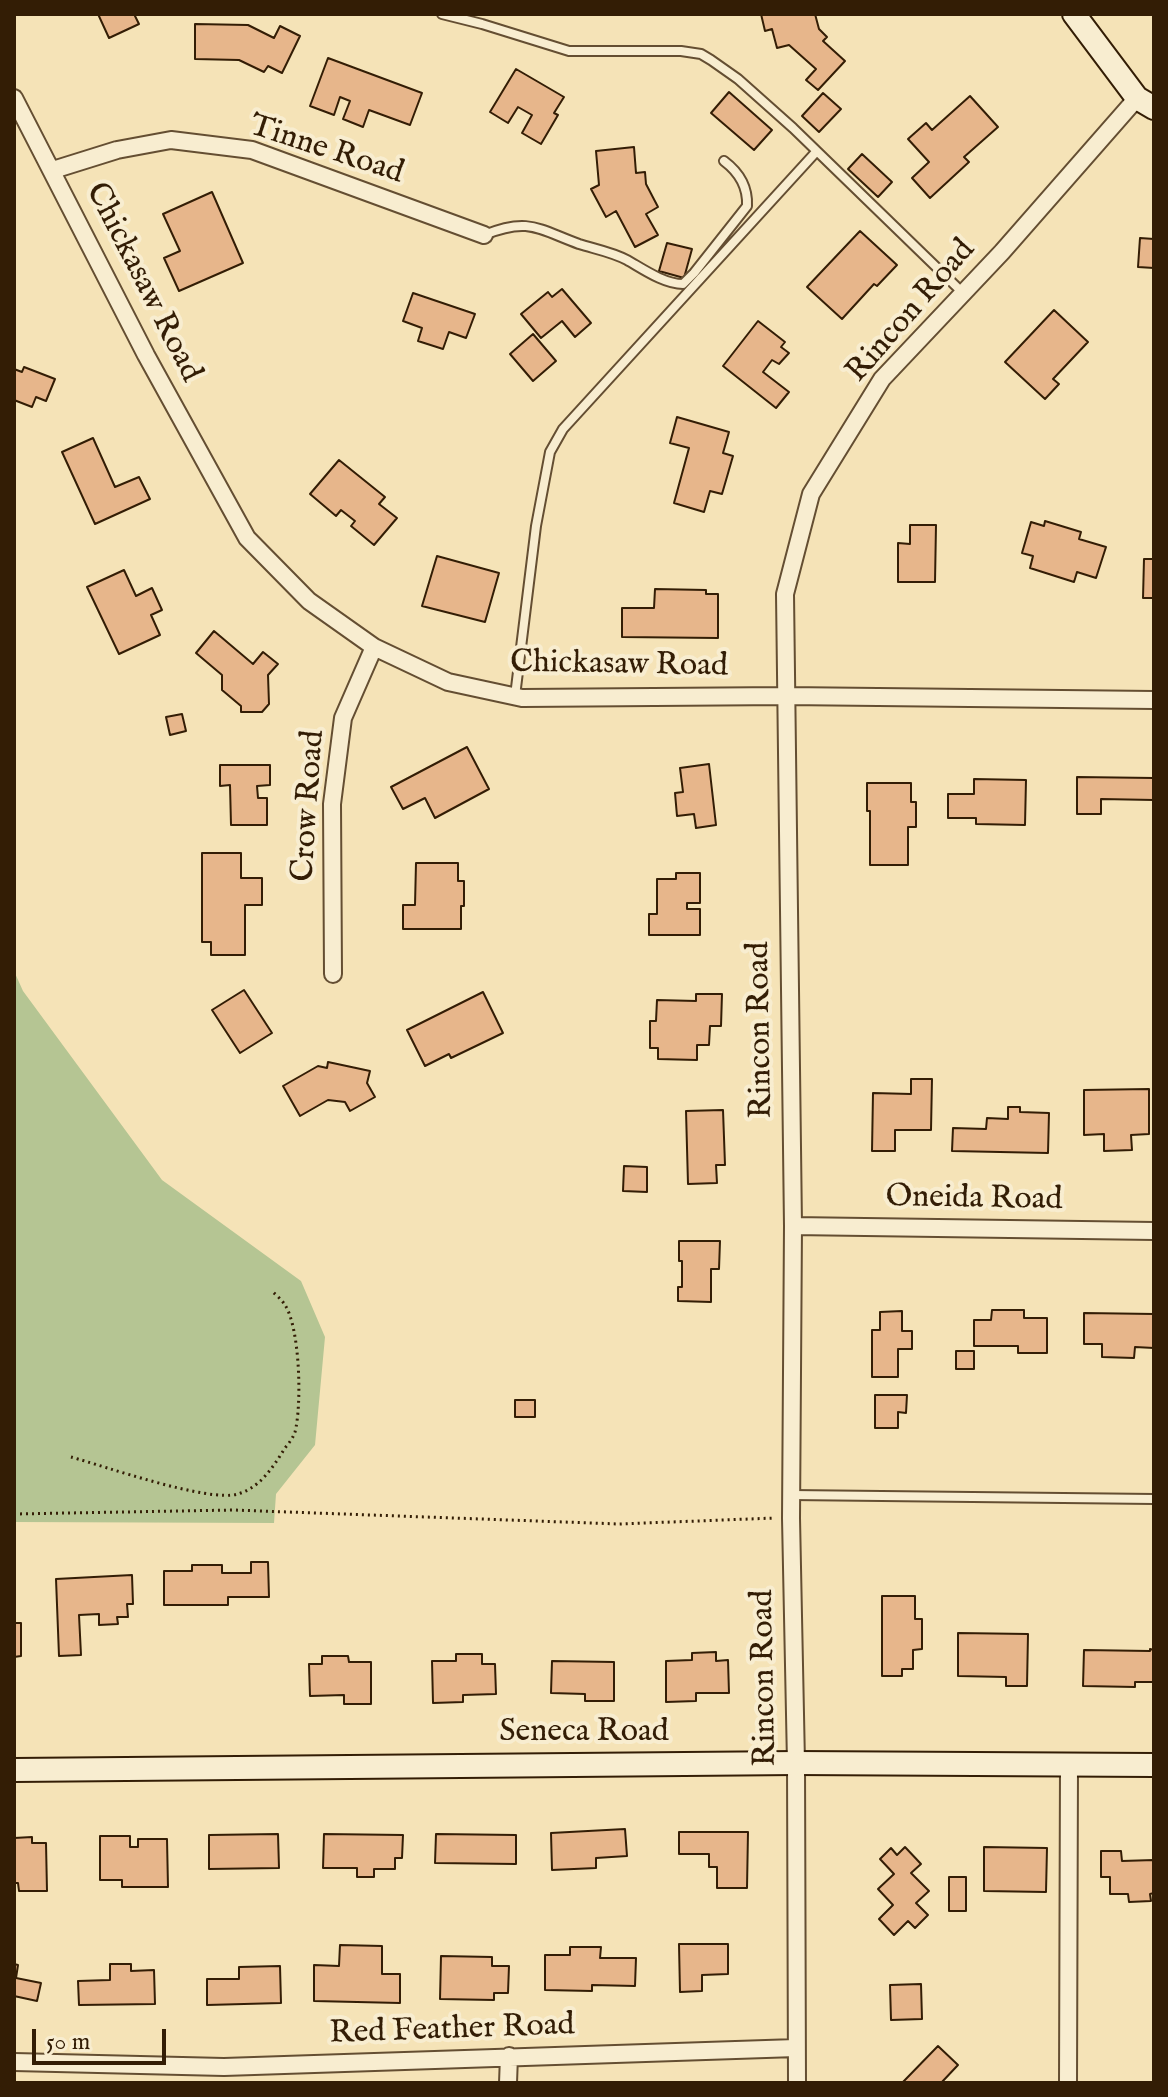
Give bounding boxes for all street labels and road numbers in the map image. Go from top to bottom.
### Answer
street label: Tinne Road [244,108,408,194]
street label: Chickasaw Road [75,177,209,389]
street label: Rincon Road [839,233,985,391]
street label: Chickasaw Road [510,645,728,687]
street label: Crow Road [286,729,334,883]
street label: Rincon Road [741,941,783,1119]
street label: Oneida Road [885,1179,1063,1221]
street label: Rincon Road [745,1589,787,1767]
street label: Seneca Road [499,1714,669,1752]
street label: Red Feather Road [329,2008,575,2054]

